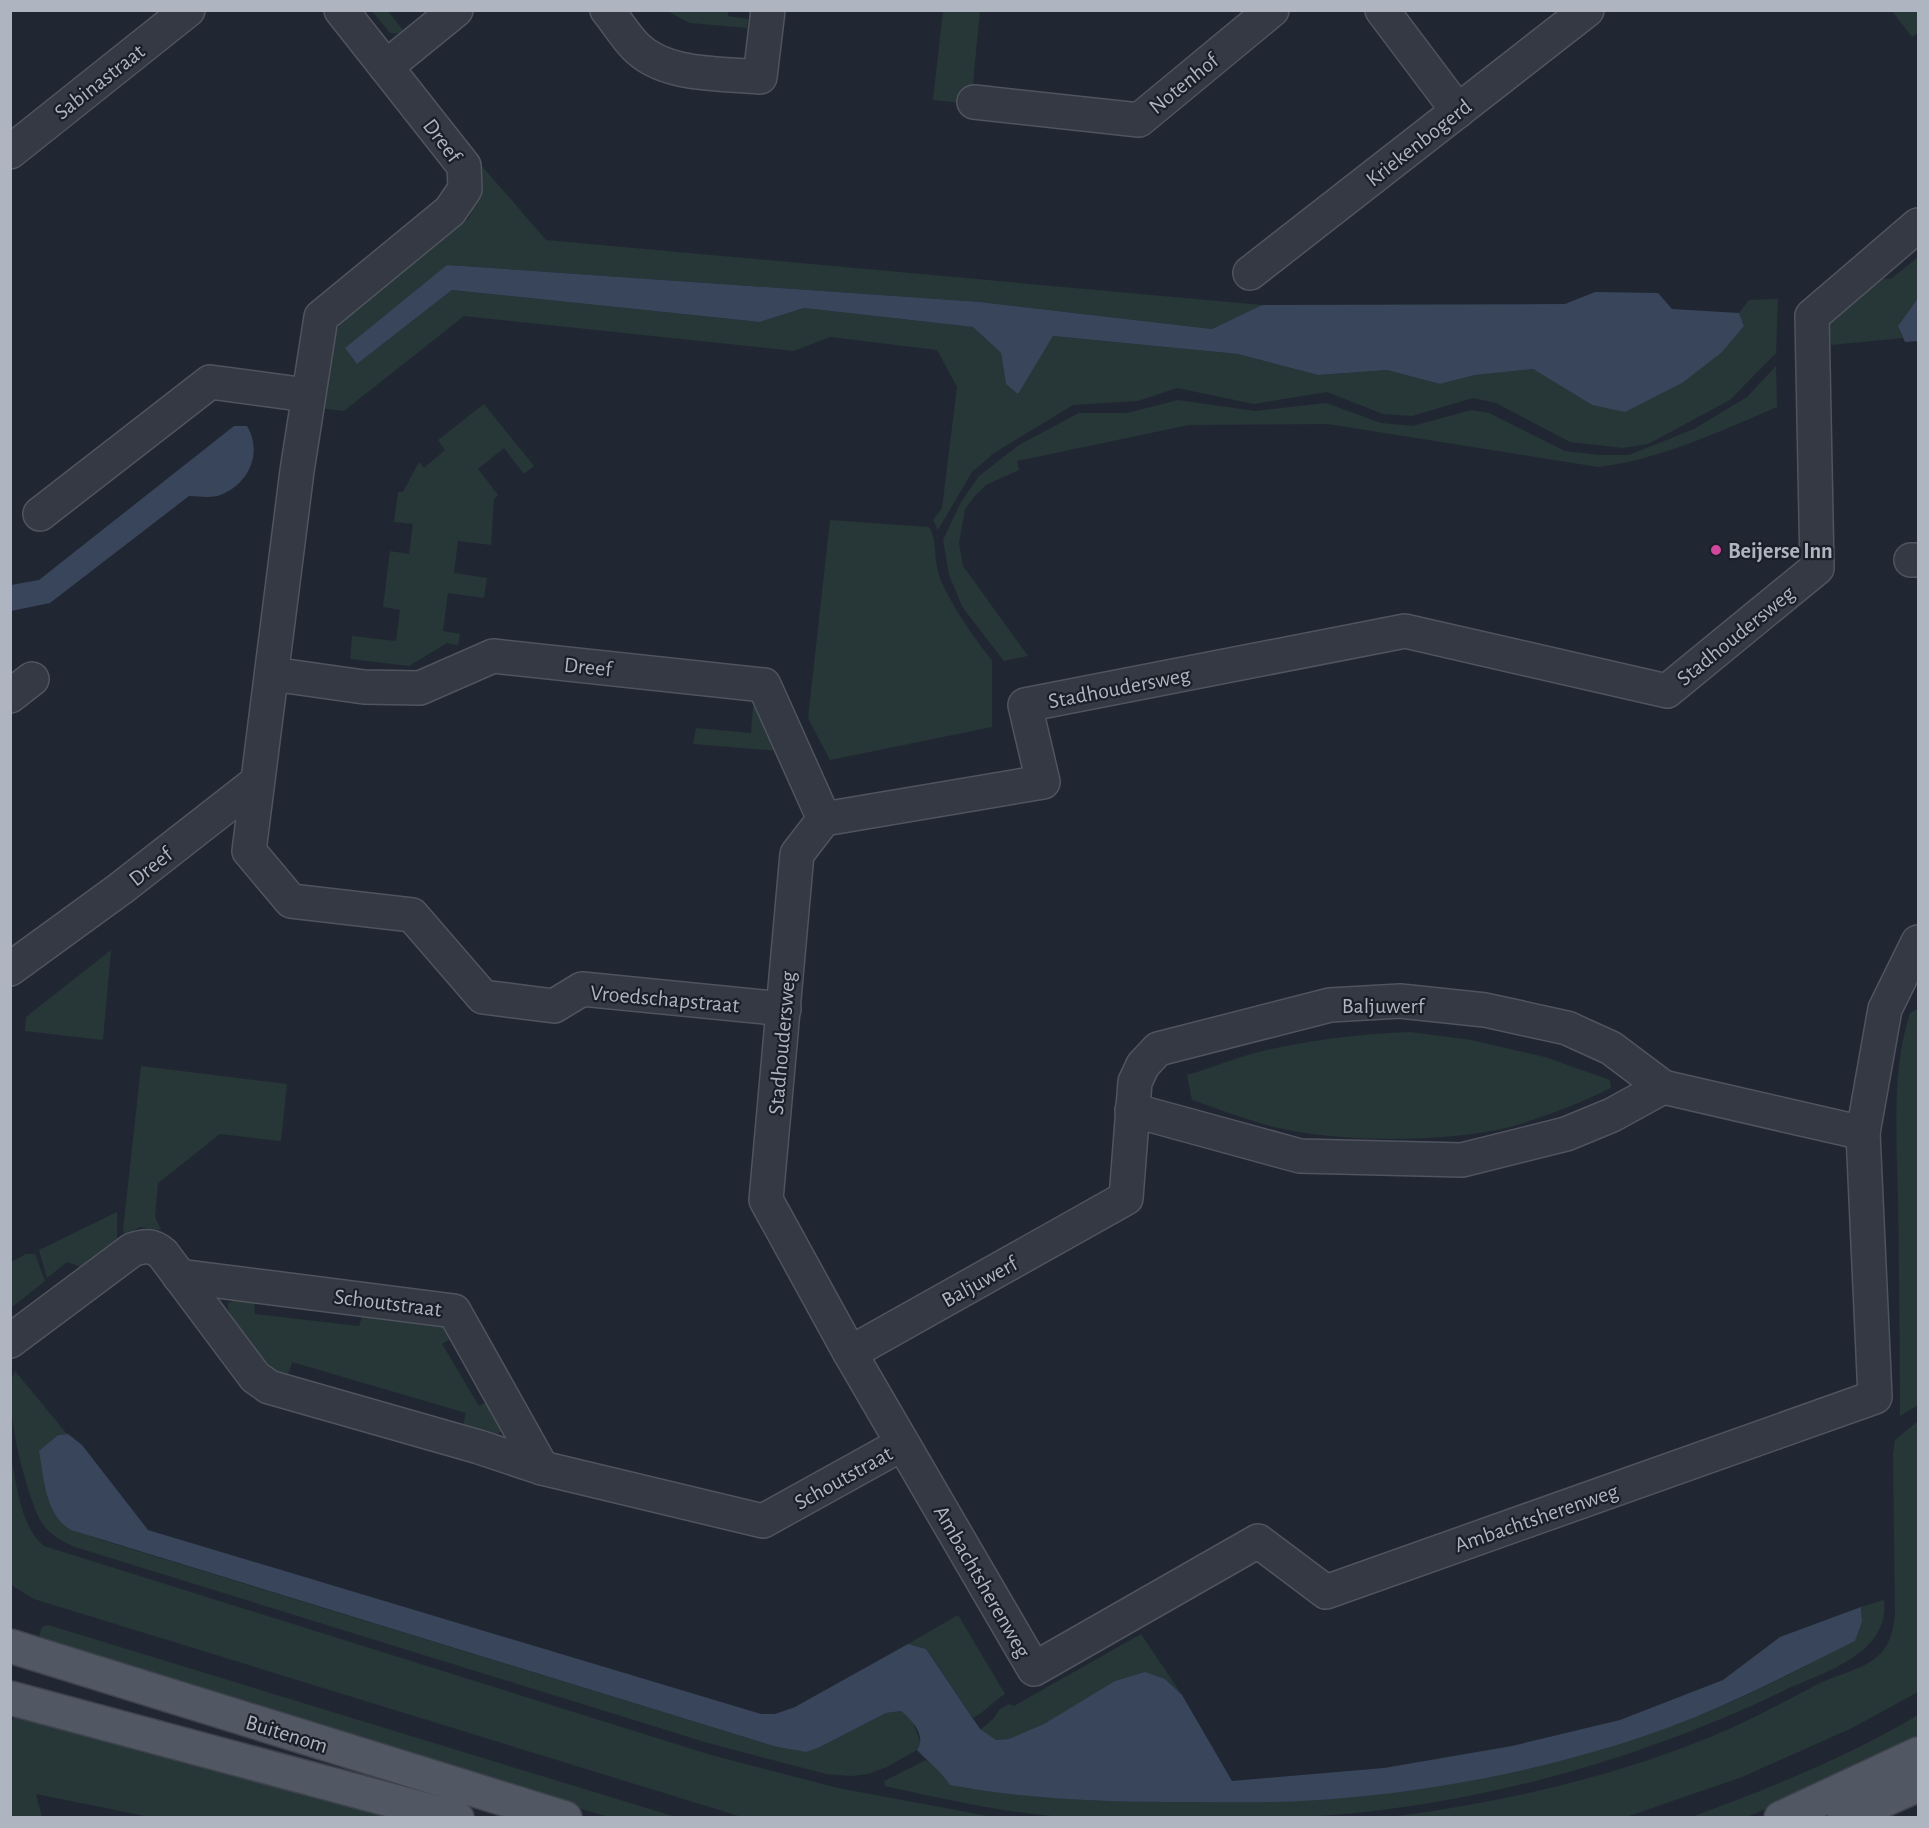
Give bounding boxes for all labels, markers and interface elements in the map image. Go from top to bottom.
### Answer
street label: Sabinastraat [50,40,149,124]
street label: Notenhof [1145,49,1223,118]
street label: Kriekenbogerd [1362,95,1475,191]
street label: Dreef [419,115,466,168]
place label: Beijerse Inn [1728,540,1833,563]
marker: Beijerse Inn [1709,543,1723,557]
street label: Stadhoudersweg [1673,582,1799,690]
street label: Dreef [563,654,614,681]
street label: Stadhoudersweg [1046,663,1192,713]
street label: Dreef [125,842,177,890]
street label: Stadhoudersweg [765,970,799,1116]
street label: Vroedschapstraat [589,982,740,1016]
street label: Baljuwerf [1342,995,1426,1017]
street label: Baljuwerf [938,1252,1022,1312]
street label: Schoutstraat [333,1285,443,1321]
street label: Schoutstraat [791,1442,896,1514]
street label: Ambachtsherenweg [1452,1480,1621,1556]
street label: Ambachtsherenweg [930,1502,1035,1662]
street label: Buitenom [243,1711,330,1757]

